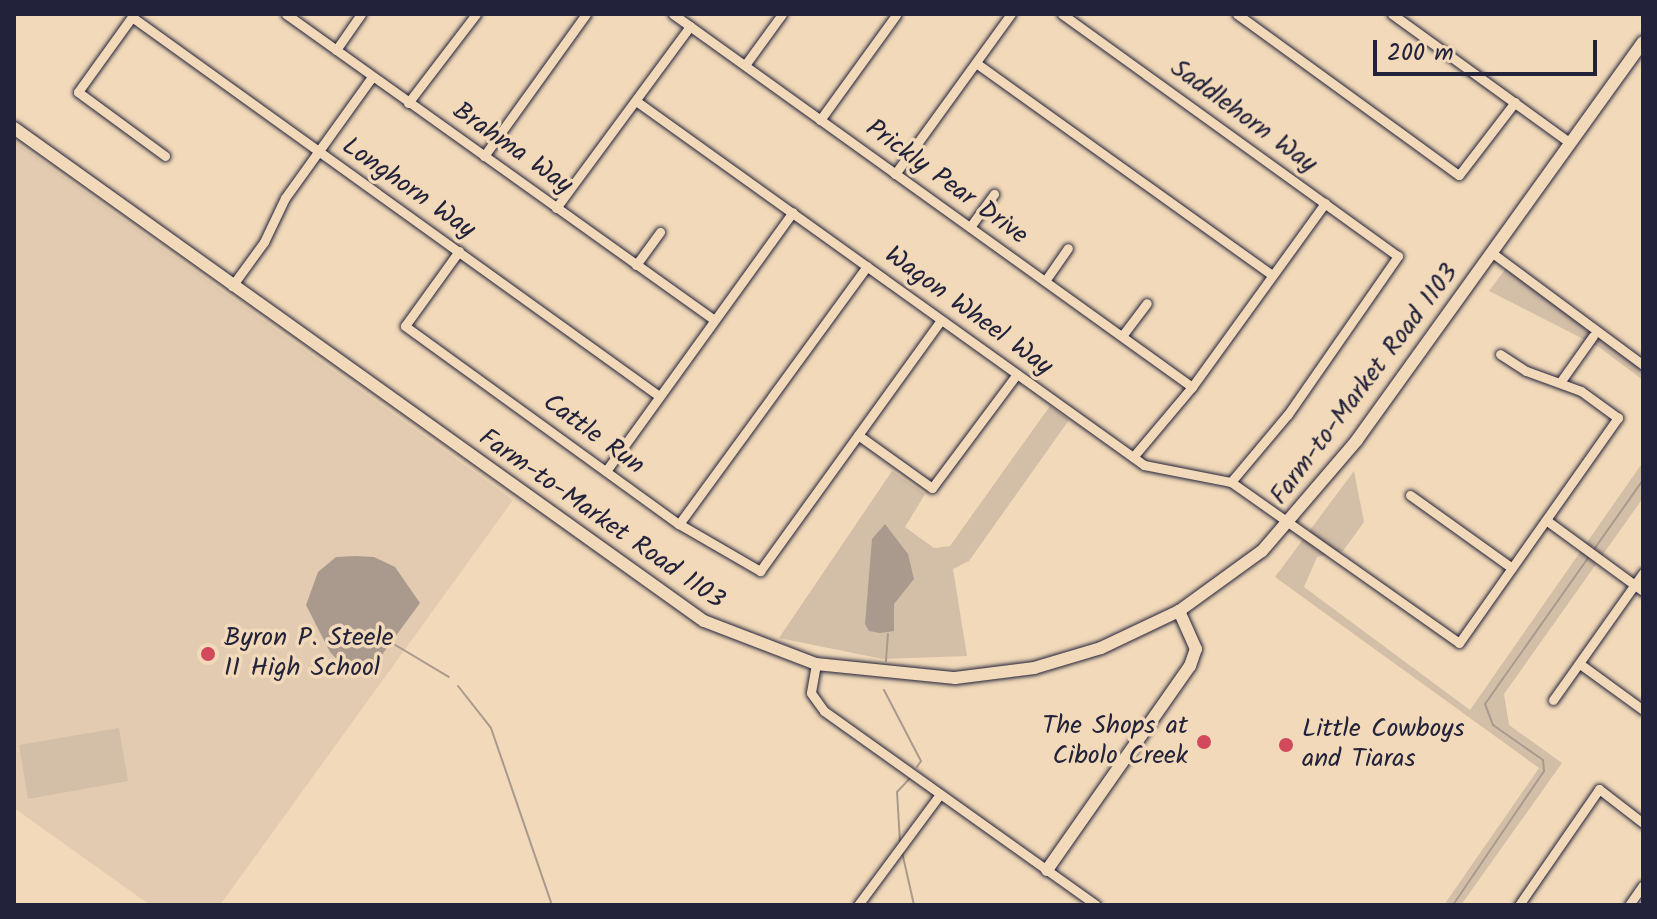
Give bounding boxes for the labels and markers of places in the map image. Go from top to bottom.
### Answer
place label: Byron P. Steele II High School [224,623,393,684]
marker: Byron P. Steele II High School [199,645,217,663]
place label: The Shops at Cibolo Creek [1042,711,1188,772]
place label: Little Cowboys and Tiaras [1302,714,1465,776]
marker: The Shops at Cibolo Creek [1195,733,1213,751]
marker: Little Cowboys and Tiaras [1277,736,1295,754]

